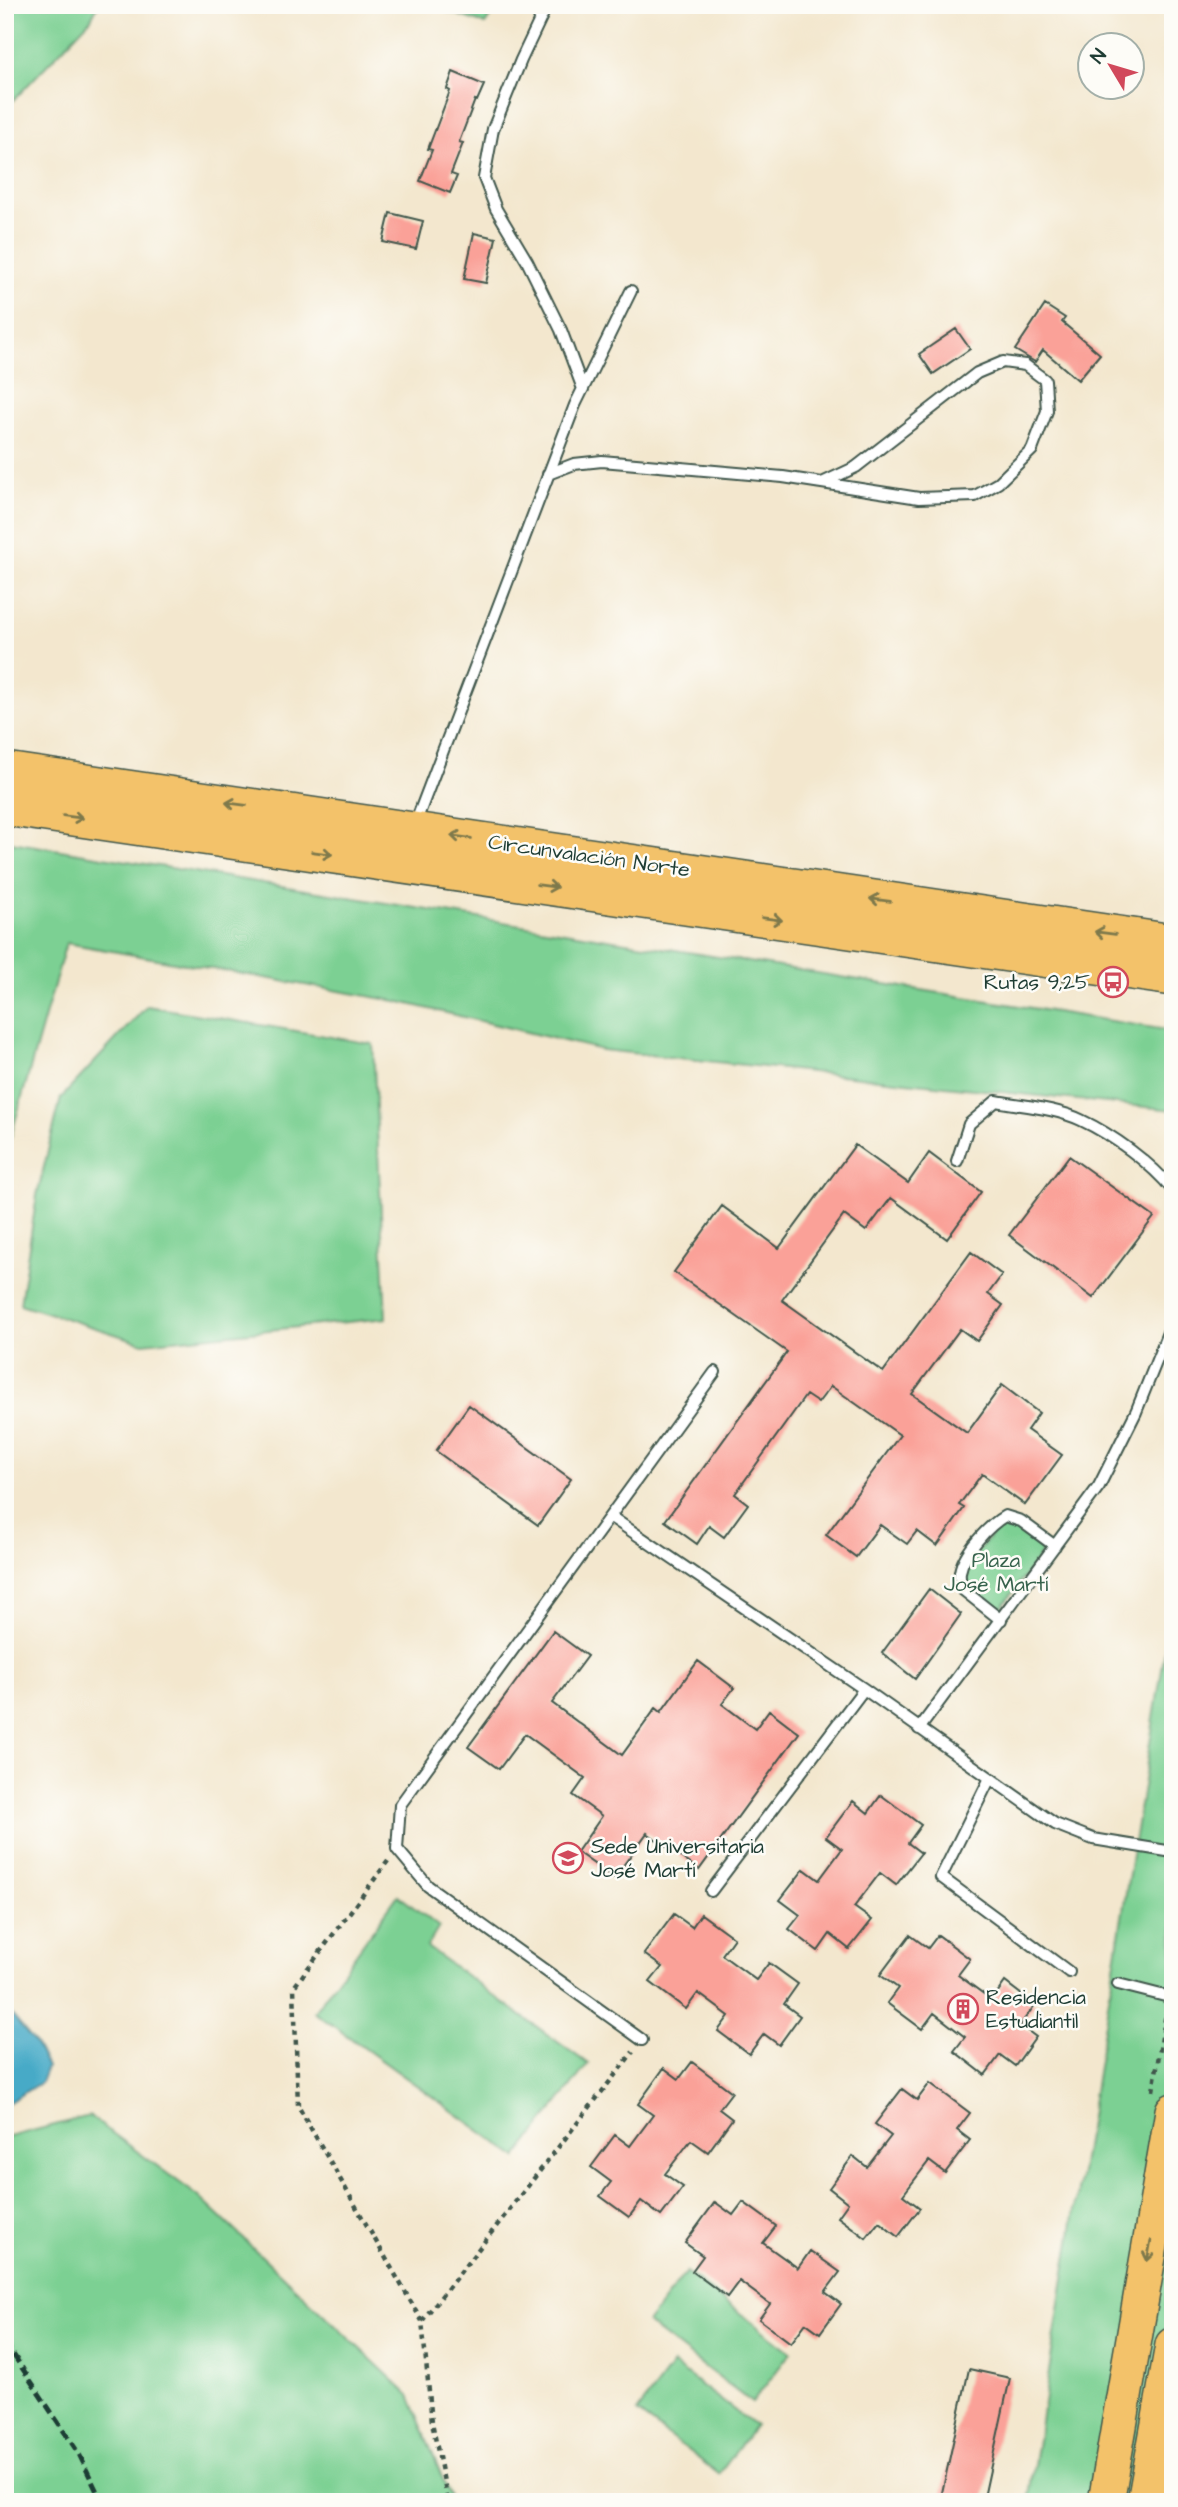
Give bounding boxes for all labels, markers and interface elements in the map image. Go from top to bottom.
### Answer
north arrow [1076,32,1146,102]
text: N [1084,43,1113,69]
one-way arrow [225,797,248,810]
one-way arrow [61,811,84,824]
street label: Circunvalación Norte [486,827,692,885]
one-way arrow [450,830,473,843]
one-way arrow [310,847,333,860]
one-way arrow [535,880,558,893]
one-way arrow [869,893,892,906]
one-way arrow [761,912,783,925]
one-way arrow [1094,926,1117,939]
bus stop icon: Rutas 9,25 [1096,965,1130,999]
place label: Rutas 9,25 [984,968,1090,997]
park label: Plaza José Martí [944,1546,1049,1599]
place label: Sede Universitaria José Martí [591,1832,764,1885]
school or university icon: Sede Universitaria José Martí [551,1841,585,1875]
place label: Residencia Estudiantil [986,1983,1086,2036]
building icon: Residencia Estudiantil [946,1992,980,2026]
one-way arrow [1142,2239,1155,2262]

